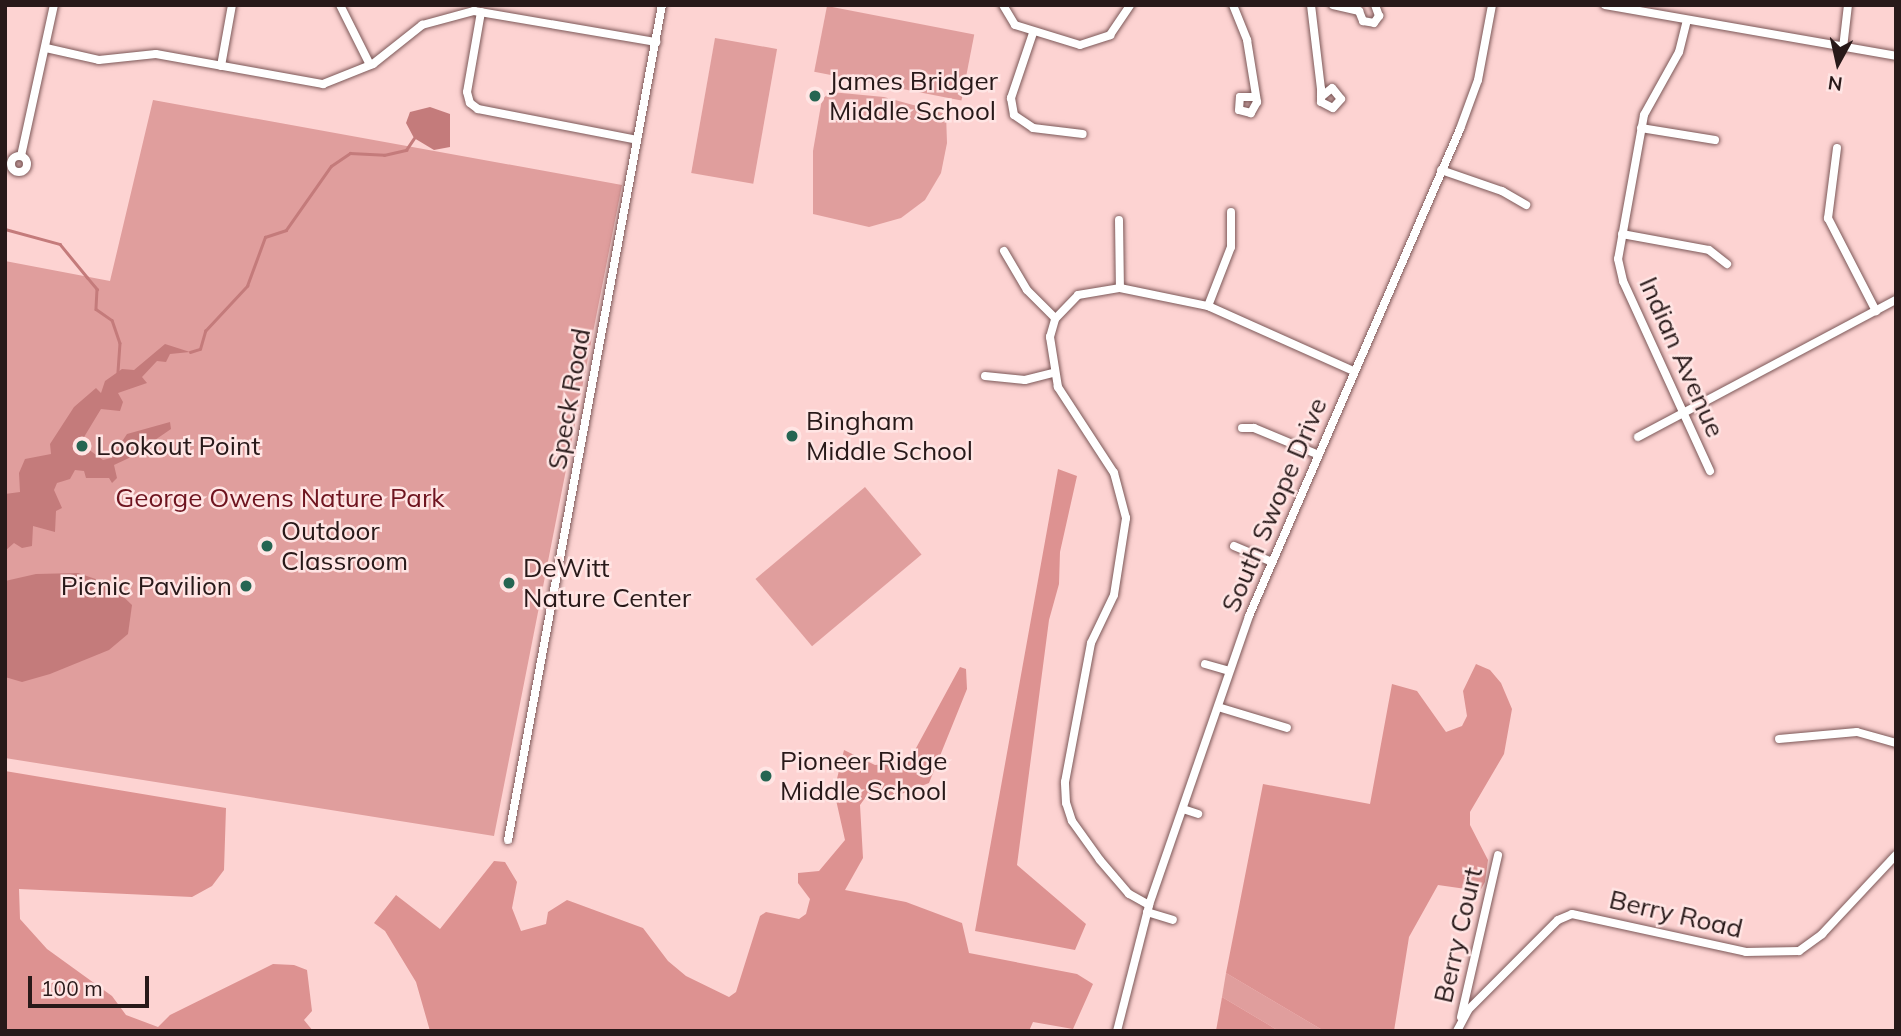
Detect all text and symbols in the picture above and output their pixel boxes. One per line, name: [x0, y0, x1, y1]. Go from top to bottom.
north arrow: [1803, 28, 1873, 98]
place label: James Bridger Middle School: [829, 65, 998, 126]
text: N: [1826, 71, 1844, 97]
marker: James Bridger Middle School: [807, 88, 823, 104]
street label: Indian Avenue: [1633, 272, 1731, 442]
street label: Speck Road: [541, 326, 597, 472]
street label: South Swope Drive: [1215, 393, 1333, 617]
place label: Bingham Middle School: [806, 405, 973, 466]
marker: Bingham Middle School: [784, 428, 800, 444]
place label: Lookout Point: [96, 430, 260, 462]
marker: Lookout Point: [74, 438, 90, 454]
park label: George Owens Nature Park: [115, 482, 445, 514]
place label: Outdoor Classroom: [281, 515, 408, 576]
marker: Outdoor Classroom: [259, 538, 275, 554]
place label: DeWitt Nature Center: [523, 552, 691, 614]
place label: Picnic Pavilion: [61, 570, 232, 602]
marker: DeWitt Nature Center: [501, 575, 517, 591]
marker: Picnic Pavilion: [238, 578, 254, 594]
place label: Pioneer Ridge Middle School: [780, 745, 947, 806]
marker: Pioneer Ridge Middle School: [758, 768, 774, 784]
street label: Berry Court: [1427, 864, 1489, 1006]
street label: Berry Road: [1606, 884, 1746, 944]
scale bar: [32, 962, 152, 1006]
text: 100 m: [41, 975, 103, 1001]

